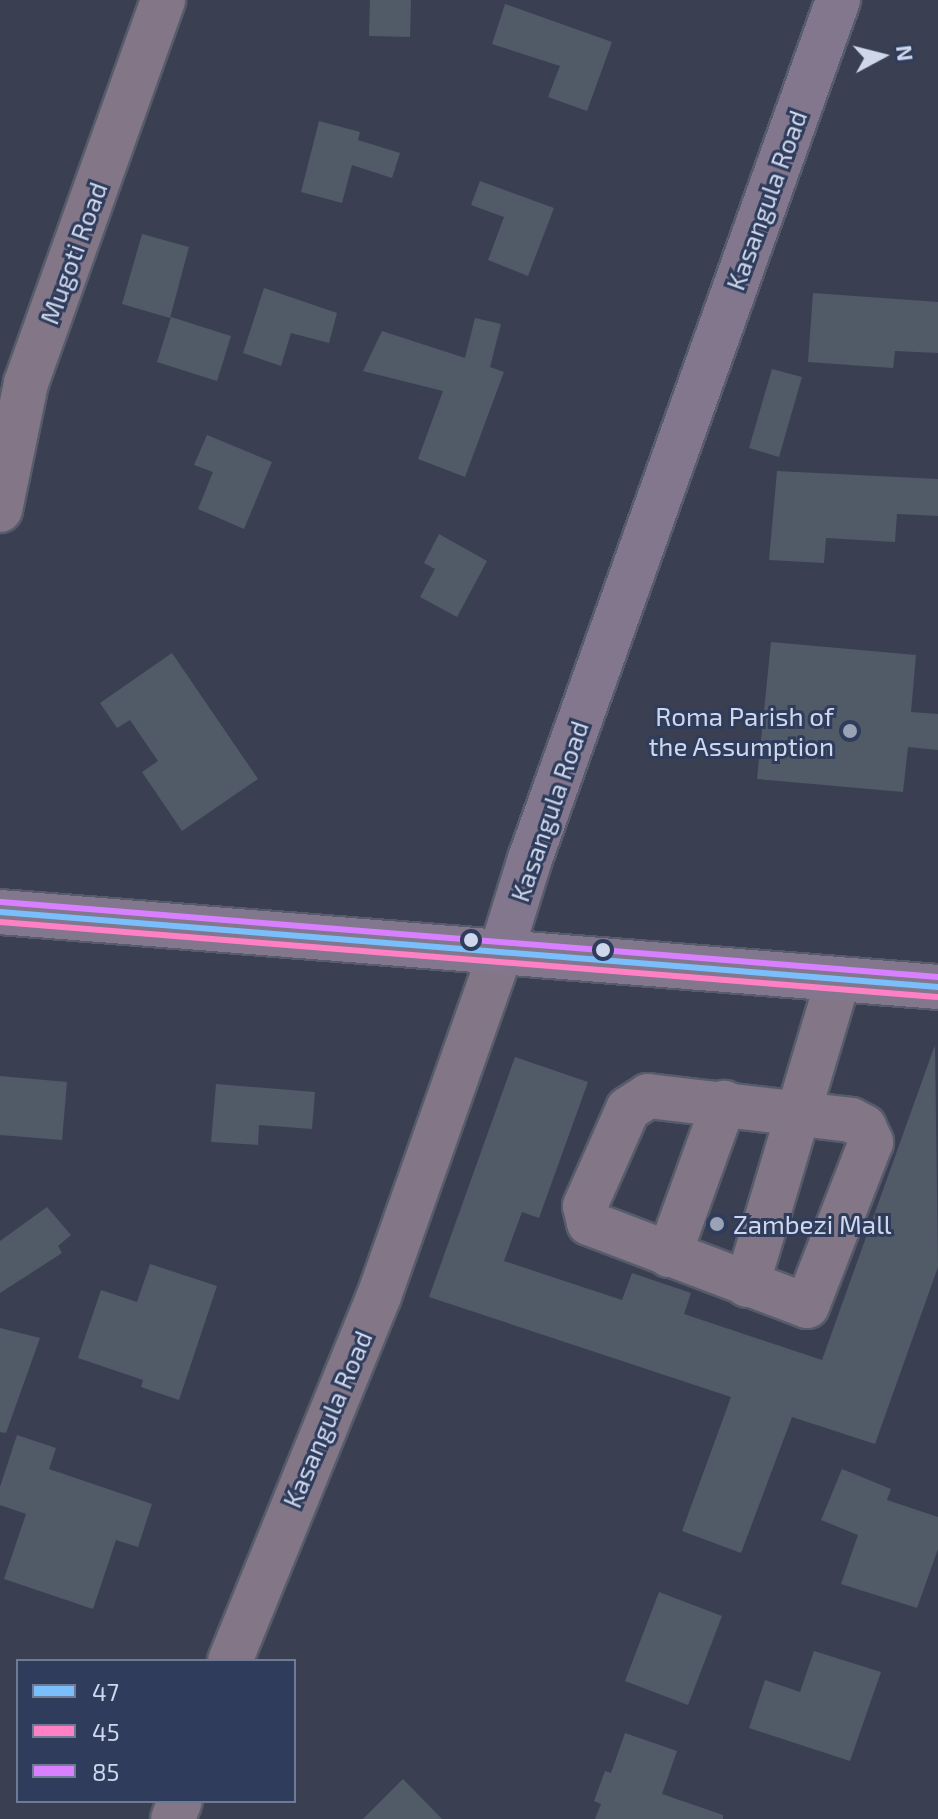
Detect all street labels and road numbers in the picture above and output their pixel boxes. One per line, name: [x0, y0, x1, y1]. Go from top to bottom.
street label: Kasangula Road: [719, 106, 813, 294]
street label: Mugoti Road: [33, 178, 113, 328]
street label: Kasangula Road: [503, 716, 595, 906]
street label: Kasangula Road: [276, 1326, 378, 1512]

